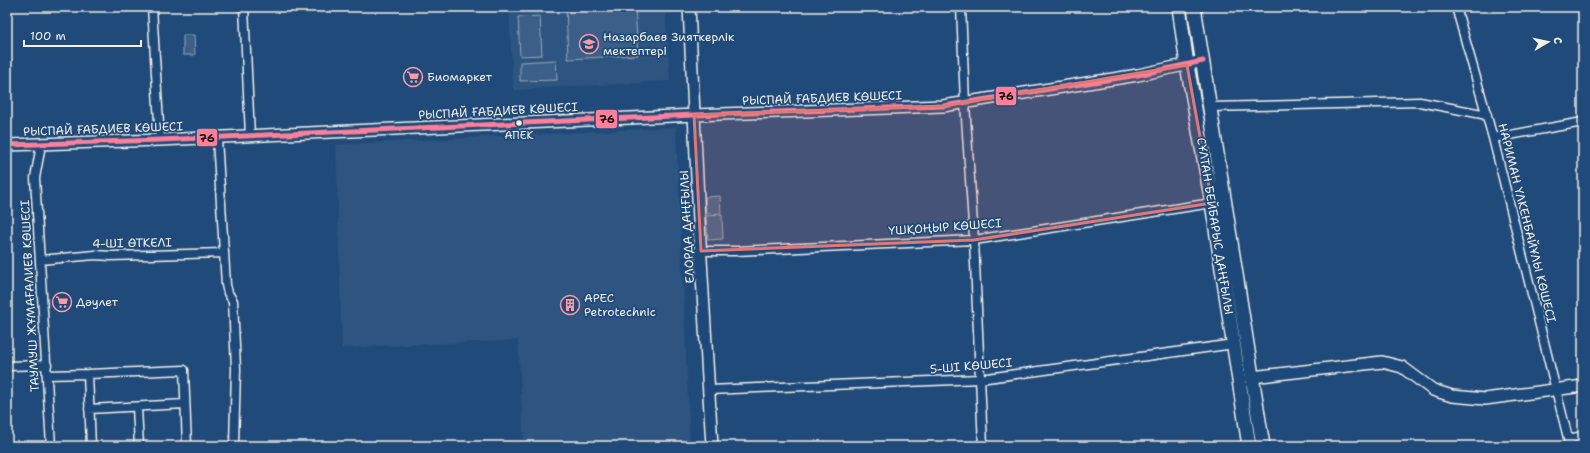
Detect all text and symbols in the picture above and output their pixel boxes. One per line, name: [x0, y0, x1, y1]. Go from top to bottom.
scale bar: [24, 22, 141, 48]
north arrow: [1528, 22, 1568, 62]
text: 100 m: [30, 28, 66, 44]
place label: Назарбаев Зияткерлік мектептері: [603, 29, 735, 59]
school or university icon: Назарбаев Зияткерлік мектептері: [578, 33, 600, 55]
text: С: [1549, 36, 1565, 45]
supermarket icon: Биомаркет: [402, 66, 424, 88]
place label: Биомаркет: [427, 69, 493, 85]
line badge: 76: [995, 86, 1017, 106]
street label: РЫСПАЙ ҒАБДИЕВ КӨШЕСІ: [742, 87, 903, 109]
text: 76: [998, 89, 1014, 104]
street label: РЫСПАЙ ҒАБДИЕВ КӨШЕСІ: [418, 99, 579, 123]
line badge: 76: [595, 109, 618, 129]
text: 76: [599, 112, 615, 127]
street label: РЫСПАЙ ҒАБДИЕВ КӨШЕСІ: [23, 118, 184, 140]
marker: АПЕК: [514, 118, 524, 128]
street label: НАРИМАН ҮЛКЕНБАЙҰЛЫ КӨШЕСІ: [1494, 122, 1560, 325]
line badge: 76: [196, 128, 218, 147]
place label: АПЕК: [504, 128, 534, 143]
text: 76: [199, 131, 215, 146]
street label: СҰЛТАН БЕЙБАРЫС ДАҢҒЫЛЫ: [1193, 136, 1237, 316]
street label: ЕЛОРДА ДАҢҒЫЛЫ: [676, 170, 698, 284]
street label: ТАУМУШ ЖҰМАҒАЛИЕВ КӨШЕСІ: [17, 199, 43, 392]
street label: ҮШҚОҢЫР КӨШЕСІ: [888, 215, 1002, 239]
street label: 4-ШІ ӨТКЕЛІ: [92, 234, 172, 252]
place label: APEC Petrotechnic: [584, 290, 656, 320]
supermarket icon: Дәулет: [51, 291, 73, 313]
place label: Дәулет: [76, 294, 119, 310]
building icon: APEC Petrotechnic: [559, 294, 581, 316]
street label: 5-ШІ КӨШЕСІ: [929, 354, 1013, 378]

